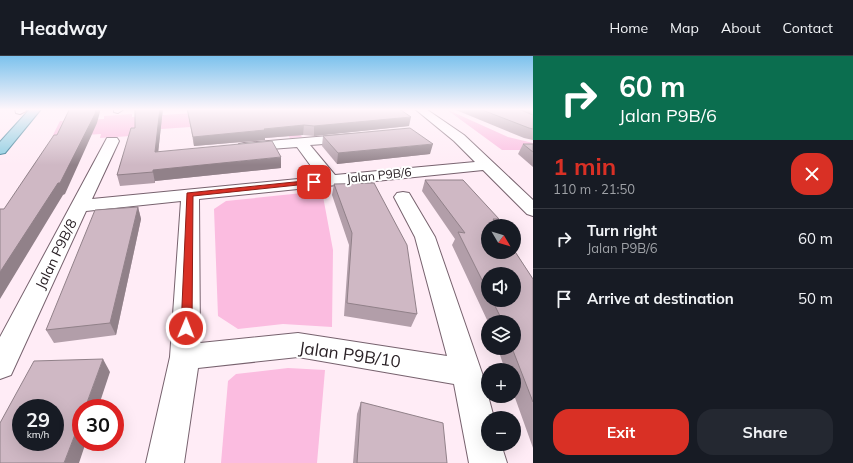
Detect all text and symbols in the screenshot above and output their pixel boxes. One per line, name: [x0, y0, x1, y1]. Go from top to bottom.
text: Headway: [20, 16, 107, 40]
text: Home: [609, 19, 648, 37]
text: Map: [670, 19, 699, 37]
text: About: [721, 19, 761, 37]
text: Contact: [783, 19, 833, 37]
text: 60 m: [619, 69, 685, 104]
icon: right: [553, 72, 605, 124]
text: Jalan P9B/6: [619, 104, 717, 127]
text: 1 min: [553, 151, 616, 181]
button: close: [791, 153, 833, 195]
street label: Jalan P9B/6: [346, 164, 412, 186]
pin: [297, 165, 331, 199]
icon: arrive: [303, 171, 325, 193]
text: 110 m · 21:50: [553, 181, 635, 197]
street label: Jalan P9B/8: [31, 216, 81, 292]
north arrow: [481, 219, 521, 259]
map controls: [481, 219, 521, 451]
text: Turn right: [587, 221, 657, 240]
icon: right: [553, 228, 575, 250]
text: 60 m: [798, 229, 833, 248]
text: Jalan P9B/6: [587, 240, 658, 256]
button: sound: [481, 267, 521, 307]
icon: arrive: [553, 288, 575, 310]
text: Arrive at destination: [587, 289, 734, 308]
text: 50 m: [798, 289, 833, 308]
position arrow: [165, 307, 207, 349]
button: layers: [481, 315, 521, 355]
street label: Jalan P9B/10: [298, 336, 402, 373]
button: +: [481, 363, 521, 403]
speed limit sign: 30: [72, 399, 124, 451]
text: 29: [26, 407, 50, 432]
button: Exit: [553, 409, 689, 455]
button: Share: [697, 409, 833, 455]
button: −: [481, 411, 521, 451]
text: km/h: [27, 428, 49, 441]

